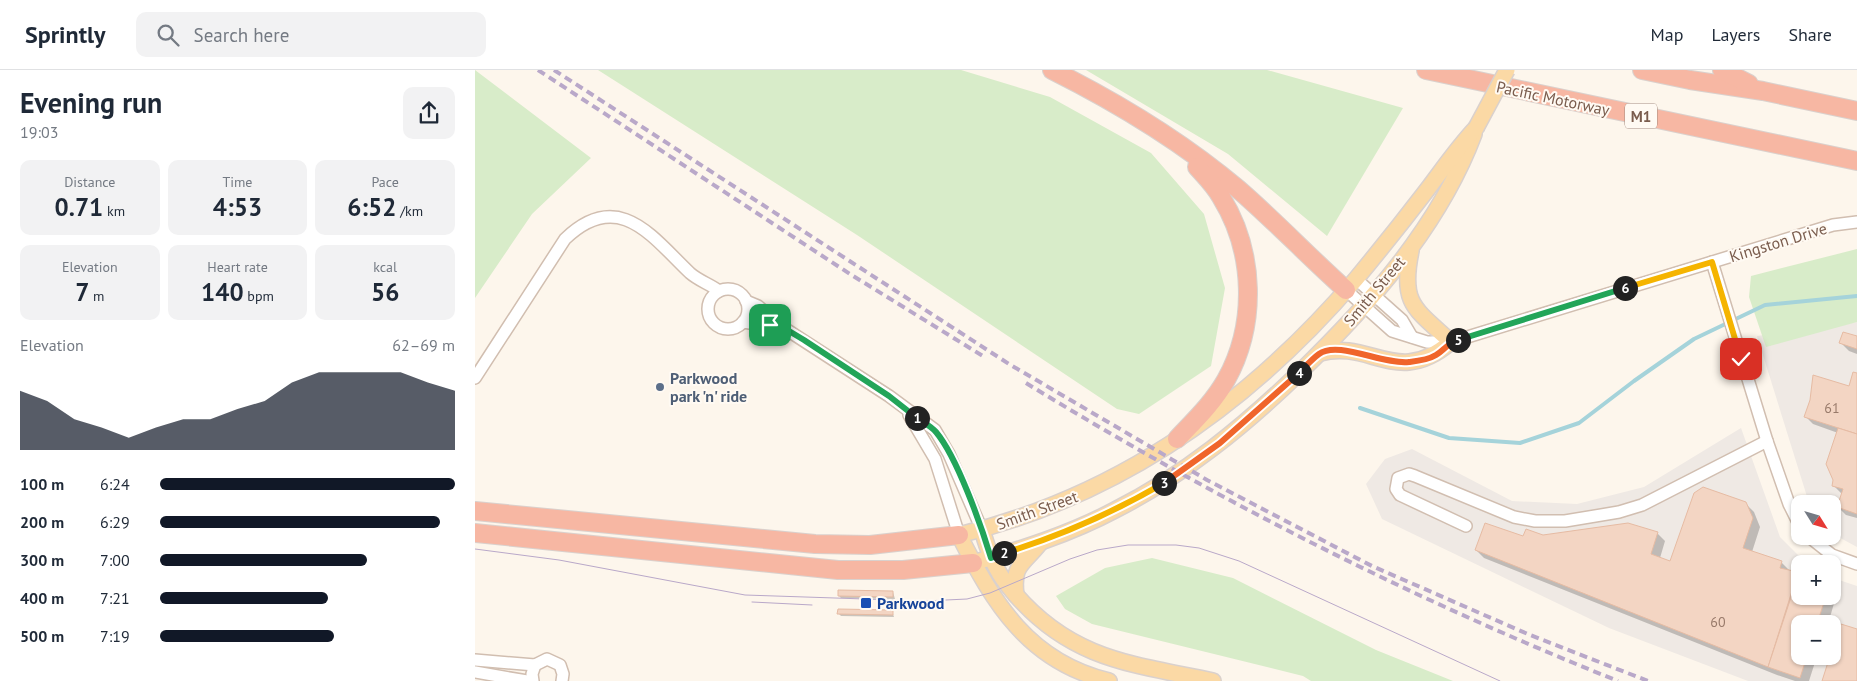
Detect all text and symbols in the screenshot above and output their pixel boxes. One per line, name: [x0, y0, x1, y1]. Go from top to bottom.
search box: [136, 12, 486, 57]
text: Sprintly: [25, 19, 106, 50]
icon: search: [154, 21, 182, 49]
text: Search here: [194, 23, 289, 47]
text: Map: [1651, 23, 1683, 46]
text: Layers: [1711, 23, 1760, 46]
text: Share: [1788, 23, 1832, 46]
street label: Pacific Motorway: [1495, 76, 1612, 120]
text: Evening run: [20, 84, 162, 121]
button: share: [403, 87, 455, 139]
road number: M1: [1625, 104, 1657, 128]
text: 19:03: [20, 122, 58, 142]
text: Distance: [64, 173, 115, 191]
text: Time: [222, 173, 253, 191]
text: Pace: [371, 173, 399, 191]
text: 0.71: [55, 191, 103, 223]
text: 4:53: [213, 191, 262, 223]
text: 6:52: [347, 191, 396, 223]
text: km: [103, 202, 125, 220]
text: /km: [396, 202, 423, 220]
street label: Kingston Drive: [1727, 218, 1829, 266]
street label: Smith Street: [1339, 252, 1409, 330]
text: Elevation: [62, 258, 118, 276]
text: Heart rate: [207, 258, 268, 276]
text: kcal: [373, 258, 397, 276]
text: 7: [75, 276, 89, 308]
text: 140: [201, 276, 244, 308]
text: 56: [371, 276, 399, 308]
pin: 6: [1613, 276, 1637, 300]
text: 6: [1622, 279, 1629, 297]
text: m: [89, 287, 104, 305]
text: bpm: [244, 287, 274, 305]
pin: [749, 304, 791, 346]
icon: arrive: [756, 311, 784, 339]
pin: 5: [1445, 328, 1471, 352]
text: 5: [1455, 331, 1462, 349]
text: Elevation: [20, 335, 84, 355]
text: 62–69 m: [392, 335, 455, 355]
pin: [1720, 338, 1762, 380]
icon: check: [1727, 345, 1755, 373]
pin: 4: [1287, 360, 1311, 386]
text: 4: [1296, 364, 1303, 382]
place label: Parkwood park 'n' ride: [670, 368, 747, 406]
marker: Parkwood park 'n' ride: [654, 381, 666, 393]
house number: 61: [1824, 399, 1840, 417]
pin: 1: [905, 406, 929, 430]
text: 1: [914, 409, 921, 427]
pin: 3: [1151, 470, 1177, 496]
text: 100 m: [20, 474, 64, 494]
text: 6:24: [100, 474, 130, 494]
text: 3: [1161, 474, 1168, 492]
street label: Smith Street: [994, 486, 1081, 534]
north arrow: [1791, 495, 1841, 545]
map controls: [1791, 495, 1841, 665]
text: 200 m: [20, 512, 64, 532]
text: 6:29: [100, 512, 130, 532]
pin: 2: [991, 540, 1017, 566]
text: 2: [1001, 544, 1008, 562]
text: 300 m: [20, 550, 64, 570]
text: 7:00: [100, 550, 130, 570]
button: +: [1791, 555, 1841, 605]
text: 400 m: [20, 588, 64, 608]
text: 7:21: [100, 588, 130, 608]
place label: Parkwood: [877, 593, 944, 613]
marker: Parkwood: [859, 596, 873, 610]
house number: 60: [1710, 613, 1726, 631]
button: −: [1791, 615, 1841, 665]
text: 500 m: [20, 626, 64, 646]
text: 7:19: [100, 626, 130, 646]

